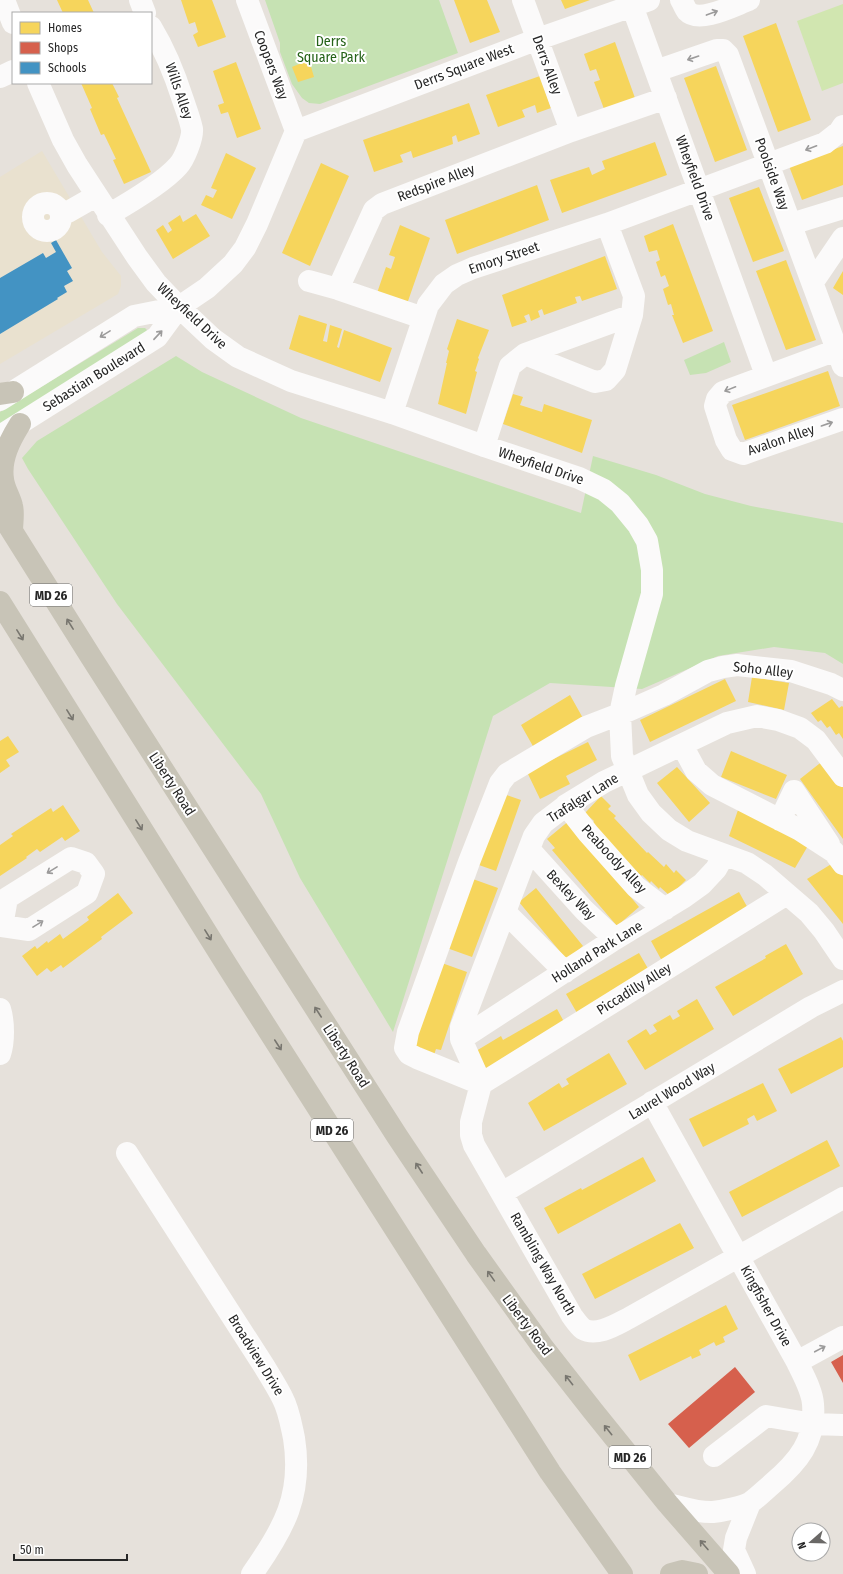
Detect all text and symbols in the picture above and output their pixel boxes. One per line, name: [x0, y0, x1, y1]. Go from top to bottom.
one-way arrow: [705, 9, 717, 17]
legend: [12, 12, 152, 84]
text: Homes: [48, 21, 82, 35]
street label: Coopers Way: [250, 28, 292, 103]
park label: Derrs Square Park: [297, 33, 366, 66]
street label: Derrs Alley: [528, 33, 566, 98]
street label: Derrs Square West: [412, 40, 516, 94]
text: Shops: [48, 41, 78, 55]
one-way arrow: [686, 55, 699, 62]
text: Schools: [48, 61, 86, 75]
street label: Wills Alley: [161, 61, 197, 122]
street label: Wheyfield Drive: [672, 133, 718, 223]
street label: Poolside Way: [751, 136, 793, 213]
one-way arrow: [806, 144, 818, 152]
street label: Redspire Alley: [395, 160, 478, 206]
street label: Emory Street: [467, 238, 542, 278]
street label: Wheyfield Drive: [154, 279, 230, 353]
one-way arrow: [99, 330, 110, 339]
one-way arrow: [153, 330, 163, 340]
street label: Sebastian Boulevard: [40, 339, 148, 415]
one-way arrow: [724, 386, 736, 394]
street label: Avalon Alley: [745, 420, 817, 459]
one-way arrow: [821, 420, 833, 428]
street label: Wheyfield Drive: [496, 443, 586, 489]
road number: MD 26: [30, 584, 72, 606]
one-way arrow: [66, 619, 74, 630]
one-way arrow: [17, 629, 25, 641]
street label: Soho Alley: [732, 658, 795, 682]
one-way arrow: [66, 709, 74, 720]
street label: Liberty Road: [145, 749, 199, 819]
street label: Trafalgar Lane: [544, 769, 622, 827]
one-way arrow: [135, 819, 143, 830]
street label: Peaboody Alley: [578, 821, 651, 897]
one-way arrow: [47, 866, 58, 874]
street label: Bexley Way: [543, 866, 600, 924]
street label: Holland Park Lane: [549, 917, 646, 987]
one-way arrow: [33, 919, 44, 928]
one-way arrow: [204, 929, 212, 940]
street label: Piccadilly Alley: [593, 959, 675, 1019]
one-way arrow: [314, 1007, 322, 1018]
street label: Liberty Road: [319, 1021, 373, 1091]
one-way arrow: [274, 1039, 282, 1050]
street label: Laurel Wood Way: [626, 1058, 719, 1123]
road number: MD 26: [311, 1119, 353, 1141]
one-way arrow: [414, 1162, 422, 1174]
street label: Rambling Way North: [507, 1210, 579, 1318]
street label: Kingfisher Drive: [737, 1262, 795, 1350]
one-way arrow: [487, 1270, 495, 1281]
street label: Liberty Road: [499, 1291, 555, 1359]
street label: Broadview Drive: [224, 1311, 288, 1399]
one-way arrow: [814, 1345, 826, 1353]
one-way arrow: [565, 1374, 573, 1385]
one-way arrow: [604, 1424, 613, 1435]
road number: MD 26: [609, 1446, 651, 1468]
north arrow: [791, 1522, 831, 1562]
scale bar: [14, 1536, 127, 1562]
one-way arrow: [699, 1540, 708, 1550]
text: N: [795, 1540, 809, 1551]
text: 50 m: [20, 1543, 44, 1557]

